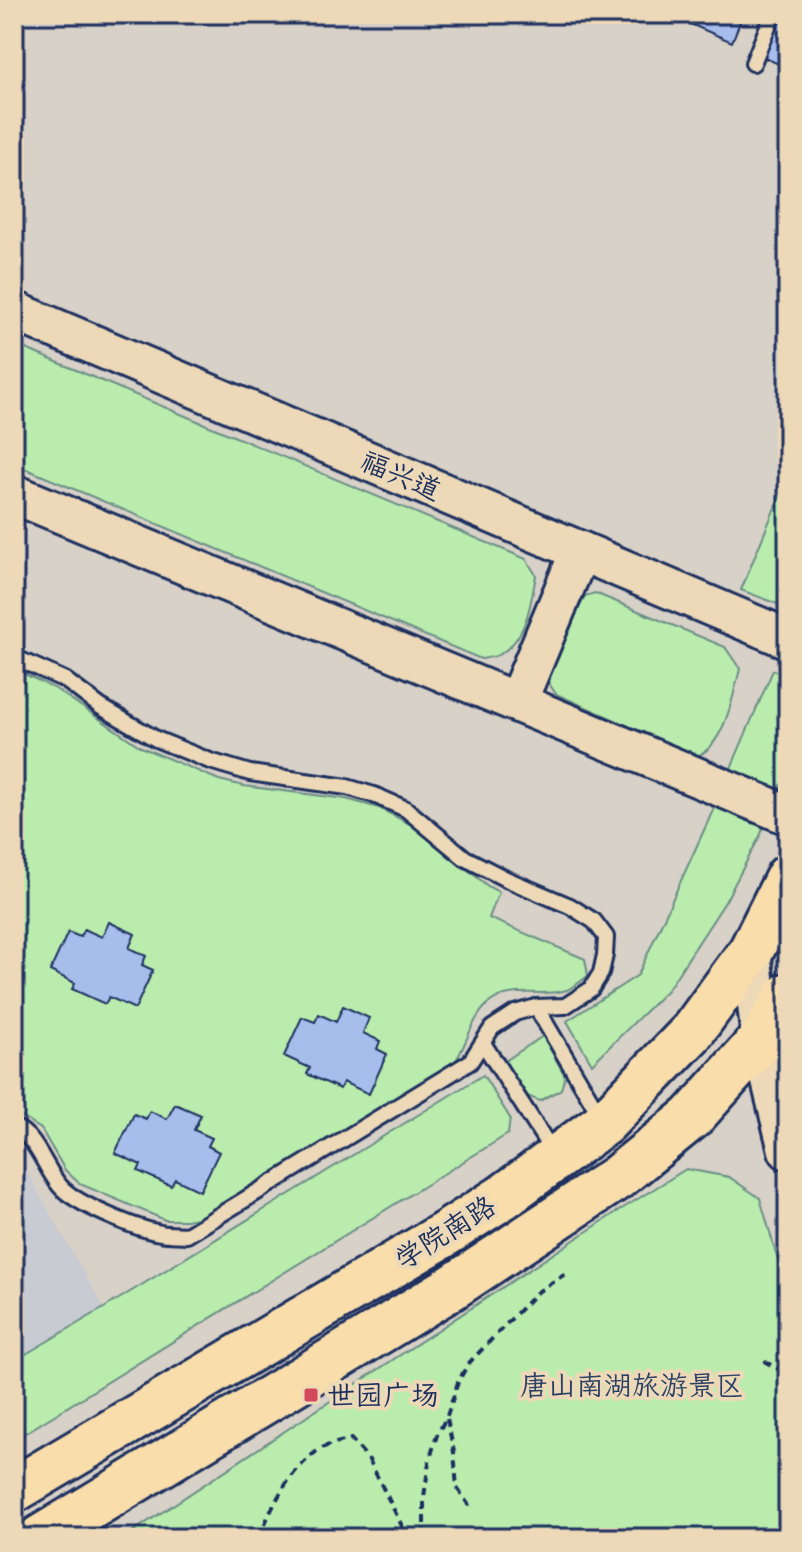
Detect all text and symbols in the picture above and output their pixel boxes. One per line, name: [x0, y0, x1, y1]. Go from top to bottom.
street label: 福兴道: [355, 441, 447, 509]
street label: 学院南路: [387, 1186, 503, 1278]
park label: 唐山南湖旅游景区: [520, 1366, 744, 1404]
place label: 世园广场: [327, 1376, 439, 1414]
marker: 世园广场: [302, 1386, 320, 1404]

